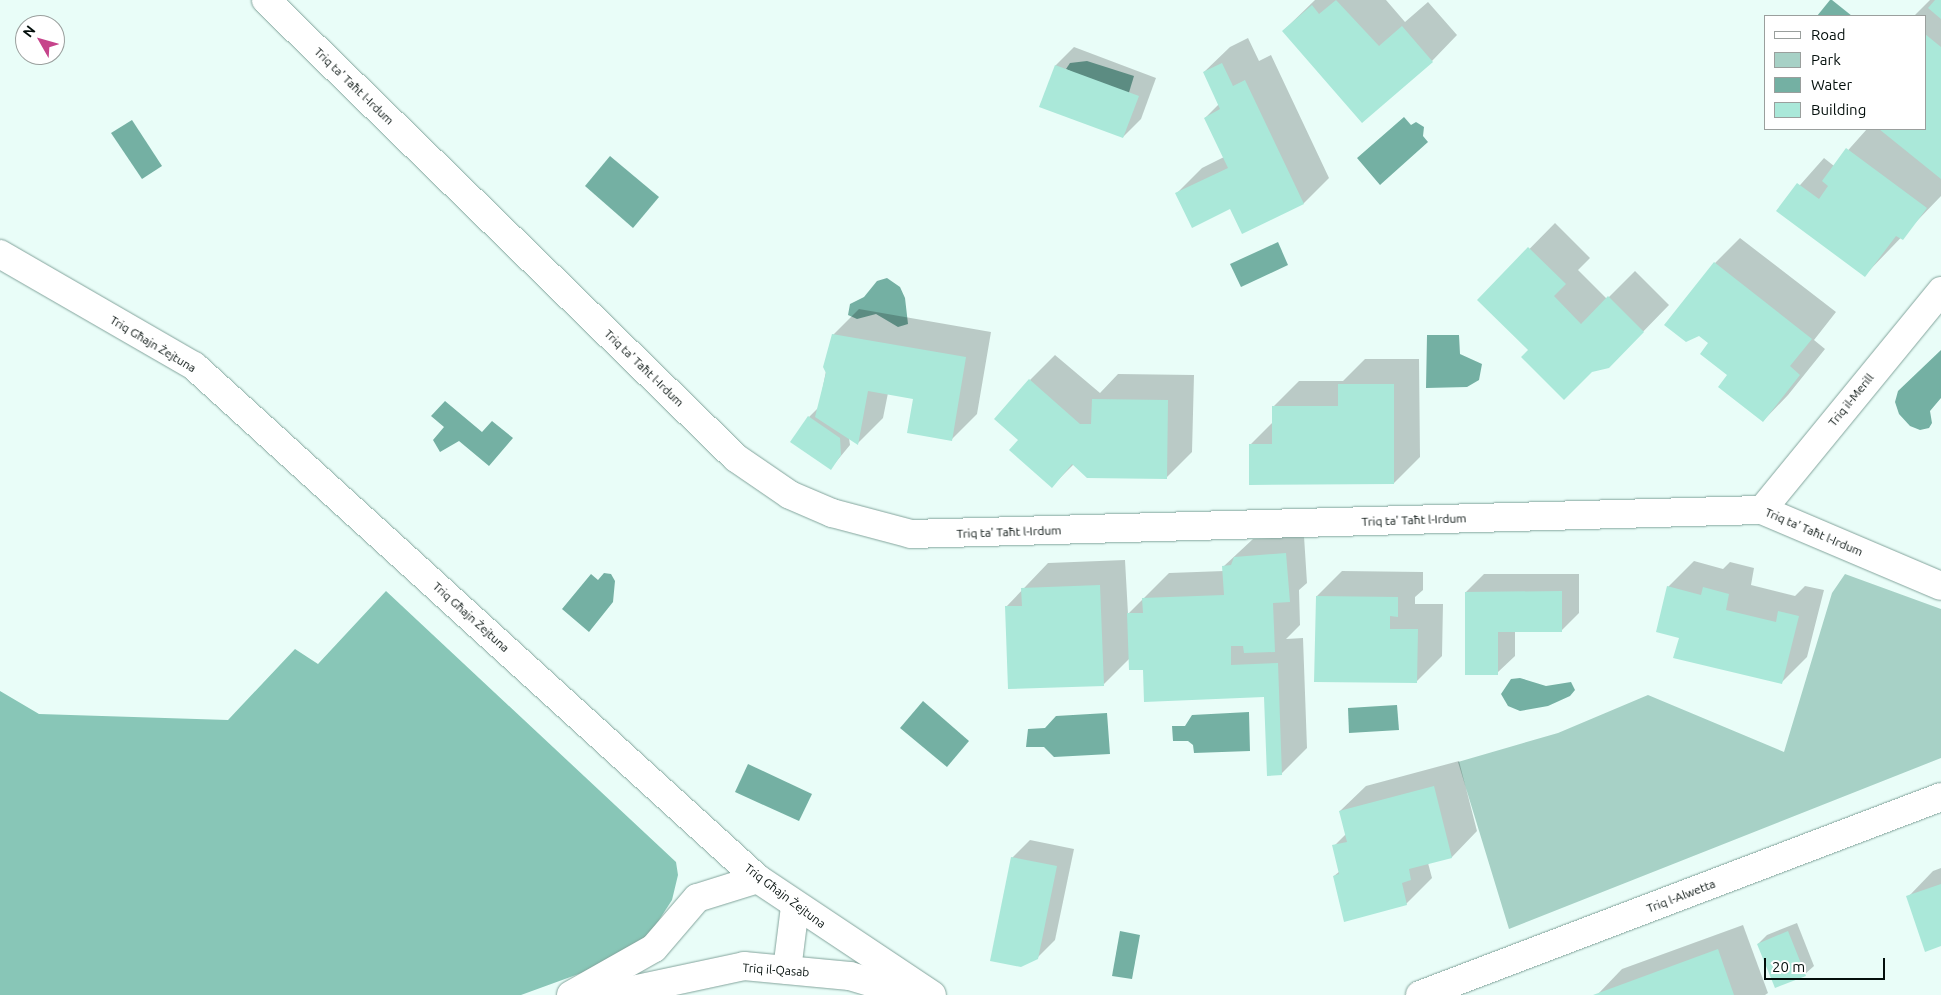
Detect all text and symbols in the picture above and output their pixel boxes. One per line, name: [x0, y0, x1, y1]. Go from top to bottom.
north arrow: [15, 15, 65, 65]
legend: [1764, 15, 1926, 130]
text: N: [19, 22, 38, 40]
text: Road: [1811, 26, 1846, 43]
street label: Triq ta' Taħt l-Irdum: [311, 44, 397, 128]
text: Park: [1811, 51, 1841, 68]
text: Water: [1811, 76, 1852, 93]
text: Building: [1811, 101, 1866, 118]
street label: Triq Għajn Żejtuna: [107, 313, 199, 375]
street label: Triq ta' Taħt l-Irdum: [601, 326, 687, 410]
street label: Triq il-Merill: [1825, 371, 1877, 429]
street label: Triq ta' Taħt l-Irdum: [1763, 505, 1865, 559]
street label: Triq ta' Taħt l-Irdum: [1361, 511, 1467, 529]
street label: Triq ta' Taħt l-Irdum: [956, 523, 1062, 541]
street label: Triq Għajn Żejtuna: [430, 579, 512, 655]
street label: Triq Għajn Żejtuna: [742, 861, 828, 931]
street label: Triq l-Alwetta: [1645, 876, 1717, 916]
scale bar: [1766, 948, 1887, 980]
text: 20 m: [1772, 958, 1805, 975]
street label: Triq il-Qasab: [742, 960, 810, 980]

